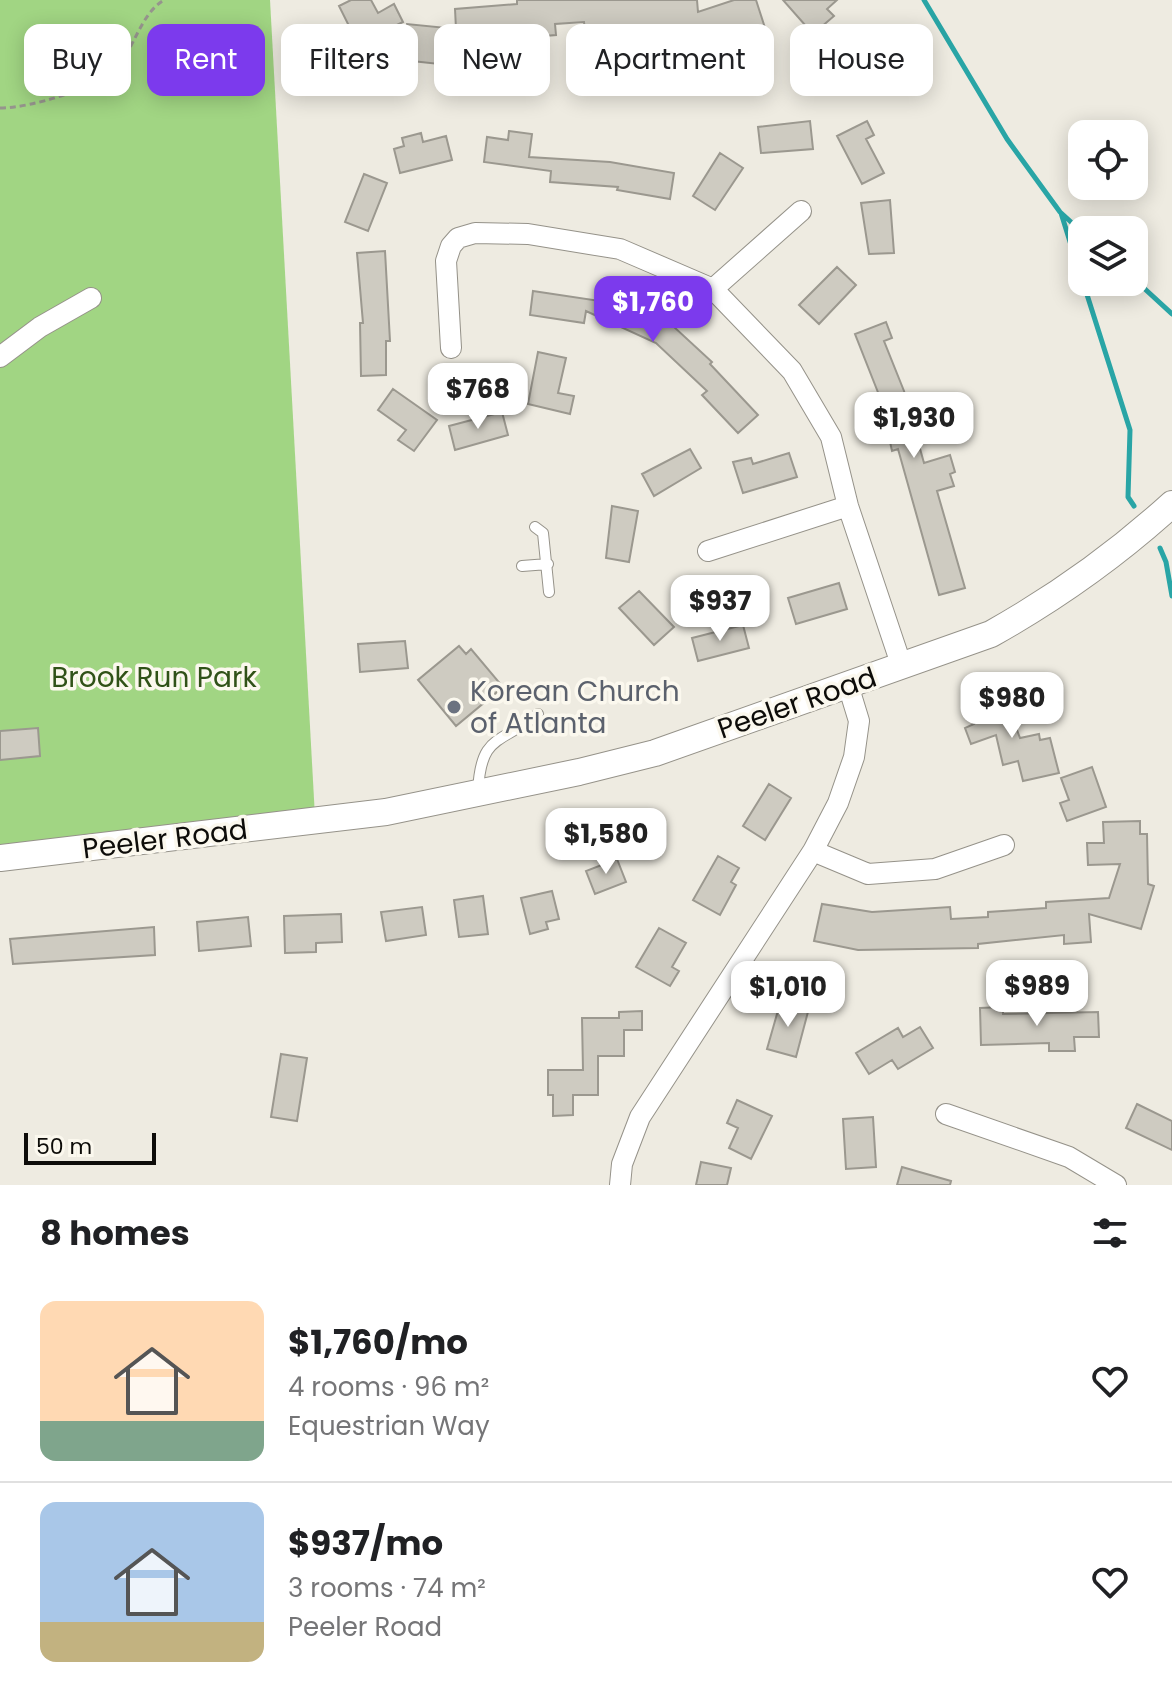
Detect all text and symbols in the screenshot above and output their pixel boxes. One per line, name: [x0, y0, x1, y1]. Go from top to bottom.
chip: Buy: [24, 24, 131, 96]
chip: Rent: [147, 24, 265, 96]
chip: Filters: [281, 24, 418, 96]
chip: New: [434, 24, 550, 96]
chip: Apartment: [566, 24, 774, 96]
chip: House: [790, 24, 933, 96]
map controls: [1068, 120, 1148, 296]
button: locate: [1068, 120, 1148, 200]
button: layers: [1068, 216, 1148, 296]
pin: $1,760: [588, 276, 718, 344]
text: $1,760: [612, 284, 694, 320]
pin: $768: [431, 363, 525, 431]
text: $768: [446, 371, 510, 407]
pin: $1,930: [849, 392, 979, 460]
text: $1,930: [872, 400, 956, 436]
pin: $937: [673, 575, 767, 643]
text: $937: [689, 583, 751, 619]
park label: Brook Run Park: [51, 658, 257, 697]
street label: Peeler Road: [712, 658, 882, 748]
place label: Korean Church of Atlanta: [470, 672, 680, 743]
pin: $980: [965, 672, 1059, 740]
text: $980: [979, 680, 1045, 716]
marker: Korean Church of Atlanta: [445, 698, 463, 716]
pin: $1,580: [541, 808, 671, 876]
street label: Peeler Road: [80, 810, 250, 868]
text: $1,580: [563, 816, 649, 852]
pin: $989: [990, 960, 1084, 1028]
pin: $1,010: [723, 961, 853, 1029]
text: $989: [1004, 968, 1070, 1004]
text: $1,010: [749, 969, 827, 1005]
scale bar: [24, 1129, 156, 1165]
text: 50 m: [36, 1131, 92, 1162]
text: 8 homes: [40, 1209, 190, 1257]
icon: filters: [1088, 1211, 1132, 1255]
text: $1,760/mo: [288, 1318, 468, 1366]
icon: home: [104, 1333, 200, 1429]
icon: heart: [1088, 1359, 1132, 1403]
text: 4 rooms · 96 m²: [288, 1369, 489, 1405]
text: Equestrian Way: [288, 1408, 490, 1444]
text: $937/mo: [288, 1519, 443, 1567]
icon: home: [104, 1534, 200, 1630]
icon: heart: [1088, 1560, 1132, 1604]
text: 3 rooms · 74 m²: [288, 1570, 486, 1606]
text: Peeler Road: [288, 1609, 442, 1645]

